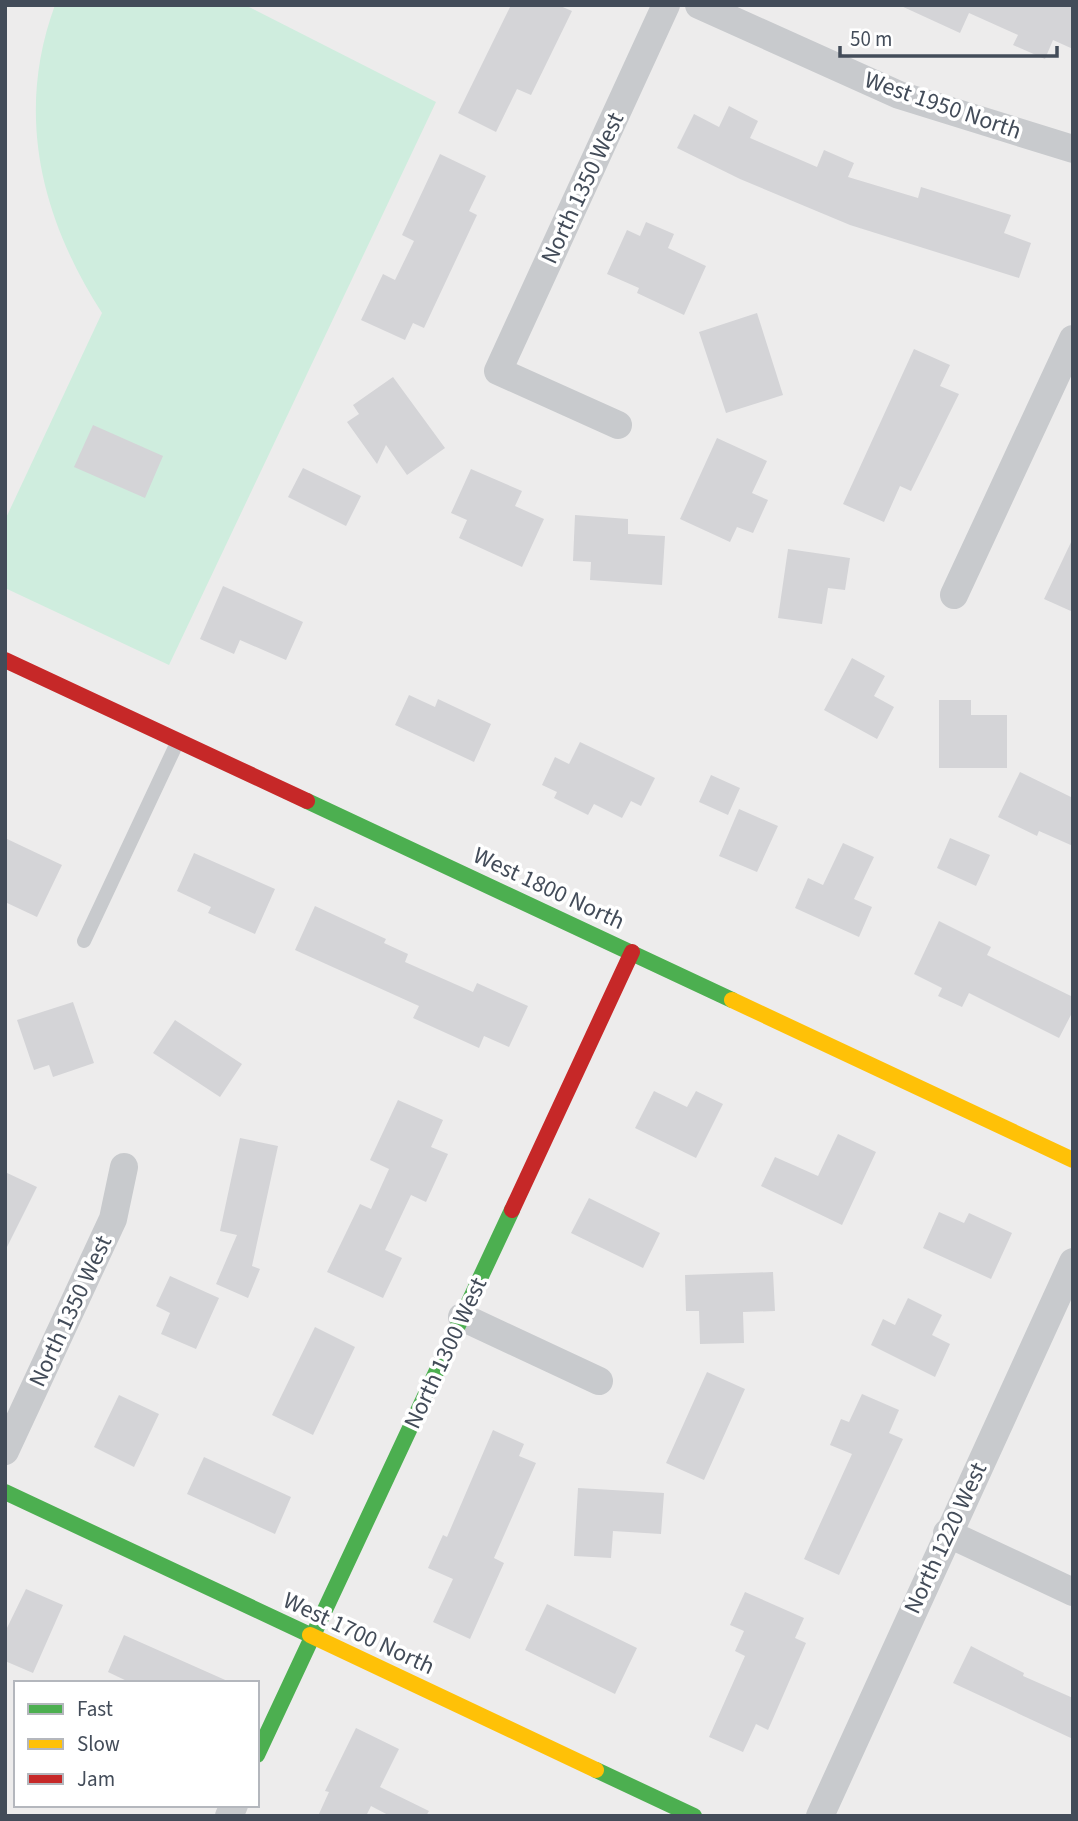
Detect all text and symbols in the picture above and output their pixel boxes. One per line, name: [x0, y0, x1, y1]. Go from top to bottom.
scale bar: [840, 14, 1057, 58]
text: 50 m: [850, 24, 892, 54]
street label: West 1950 North: [860, 62, 1026, 149]
street label: North 1350 West: [532, 107, 633, 270]
street label: West 1800 North: [467, 838, 630, 939]
street label: North 1350 West: [20, 1230, 121, 1393]
street label: North 1300 West: [395, 1272, 496, 1435]
street label: North 1220 West: [895, 1457, 996, 1620]
street label: West 1700 North: [277, 1583, 440, 1684]
legend: [14, 1681, 259, 1807]
text: Fast: [77, 1694, 113, 1724]
text: Slow: [77, 1729, 120, 1759]
text: Jam: [77, 1764, 115, 1794]

